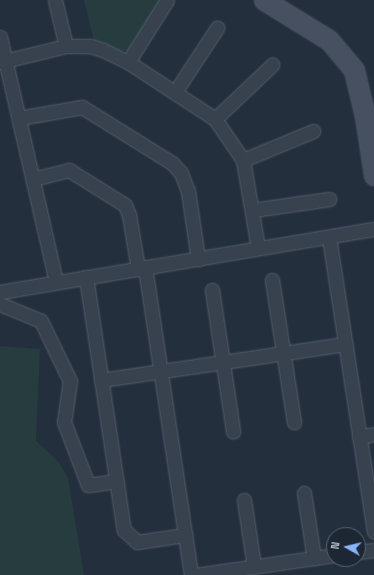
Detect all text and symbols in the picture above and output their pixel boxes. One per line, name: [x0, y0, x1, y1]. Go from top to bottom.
north arrow: [326, 527, 366, 567]
text: N: [328, 541, 343, 550]

